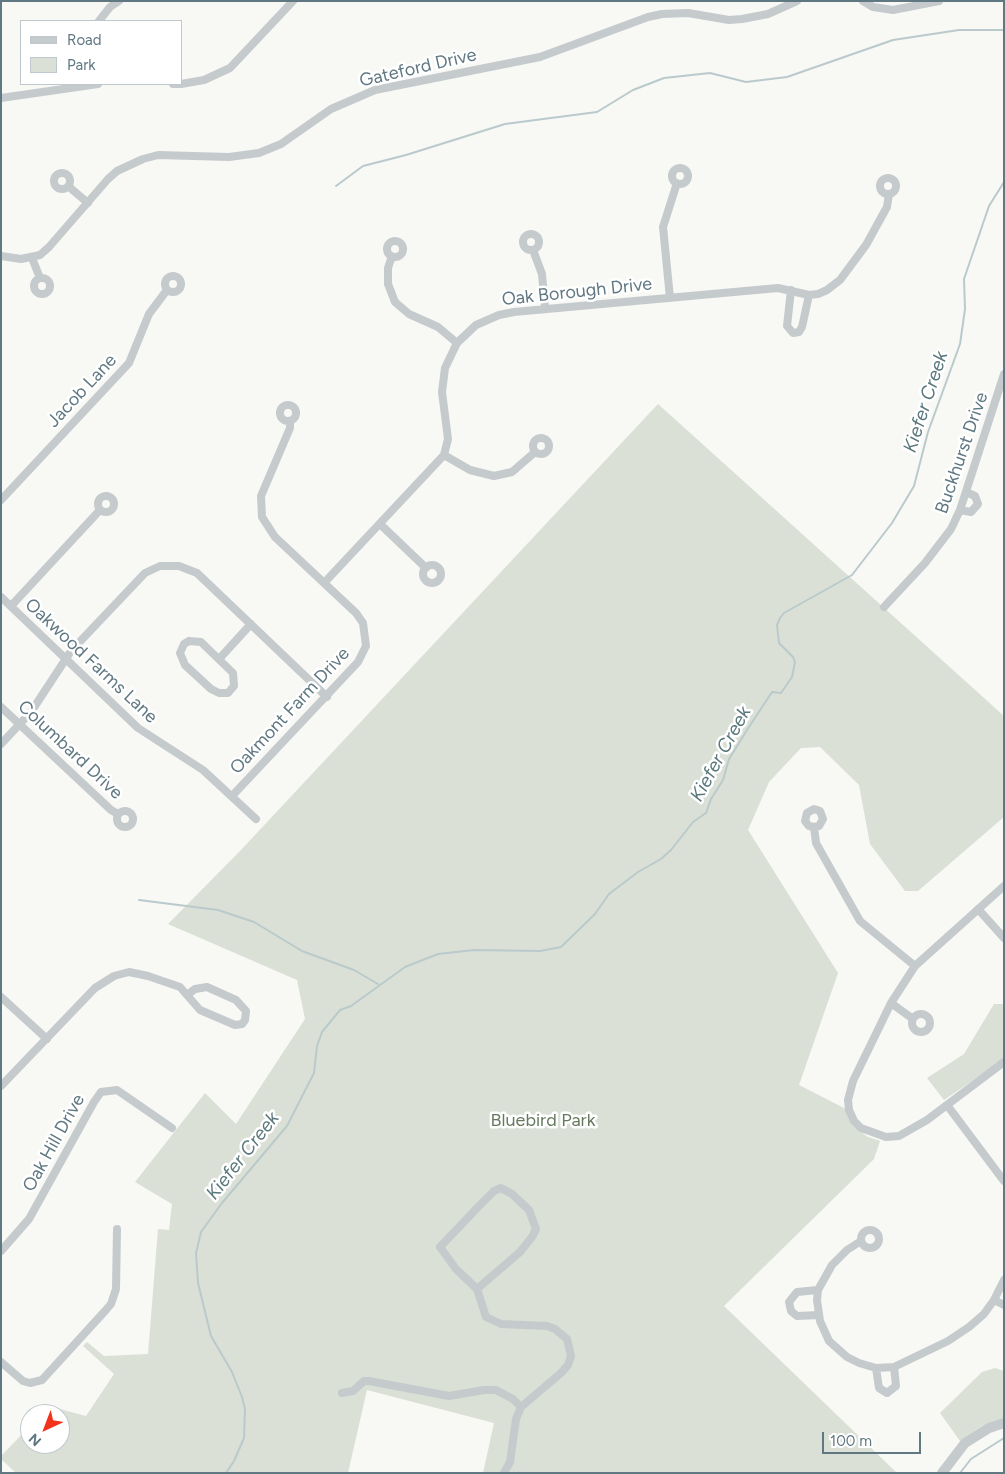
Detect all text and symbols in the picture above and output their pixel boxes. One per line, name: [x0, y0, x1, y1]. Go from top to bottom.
legend: [20, 20, 182, 85]
text: Road: [67, 31, 102, 49]
street label: Gateford Drive: [358, 44, 478, 92]
text: Park: [67, 56, 96, 74]
street label: Oak Borough Drive: [501, 273, 653, 311]
water label: Kiefer Creek: [899, 349, 953, 455]
street label: Jacob Lane: [43, 350, 121, 432]
street label: Buckhurst Drive: [931, 389, 993, 517]
street label: Oakwood Farms Lane: [20, 594, 162, 728]
street label: Oakmont Farm Drive: [226, 643, 354, 779]
street label: Columbard Drive: [13, 696, 127, 804]
water label: Kiefer Creek: [686, 703, 756, 805]
street label: Oak Hill Drive: [18, 1091, 90, 1195]
water label: Kiefer Creek: [202, 1108, 284, 1204]
park label: Bluebird Park: [491, 1110, 595, 1132]
north arrow: [20, 1404, 70, 1454]
scale bar: [825, 1422, 924, 1454]
text: N: [25, 1430, 45, 1450]
text: 100 m: [830, 1432, 872, 1450]

